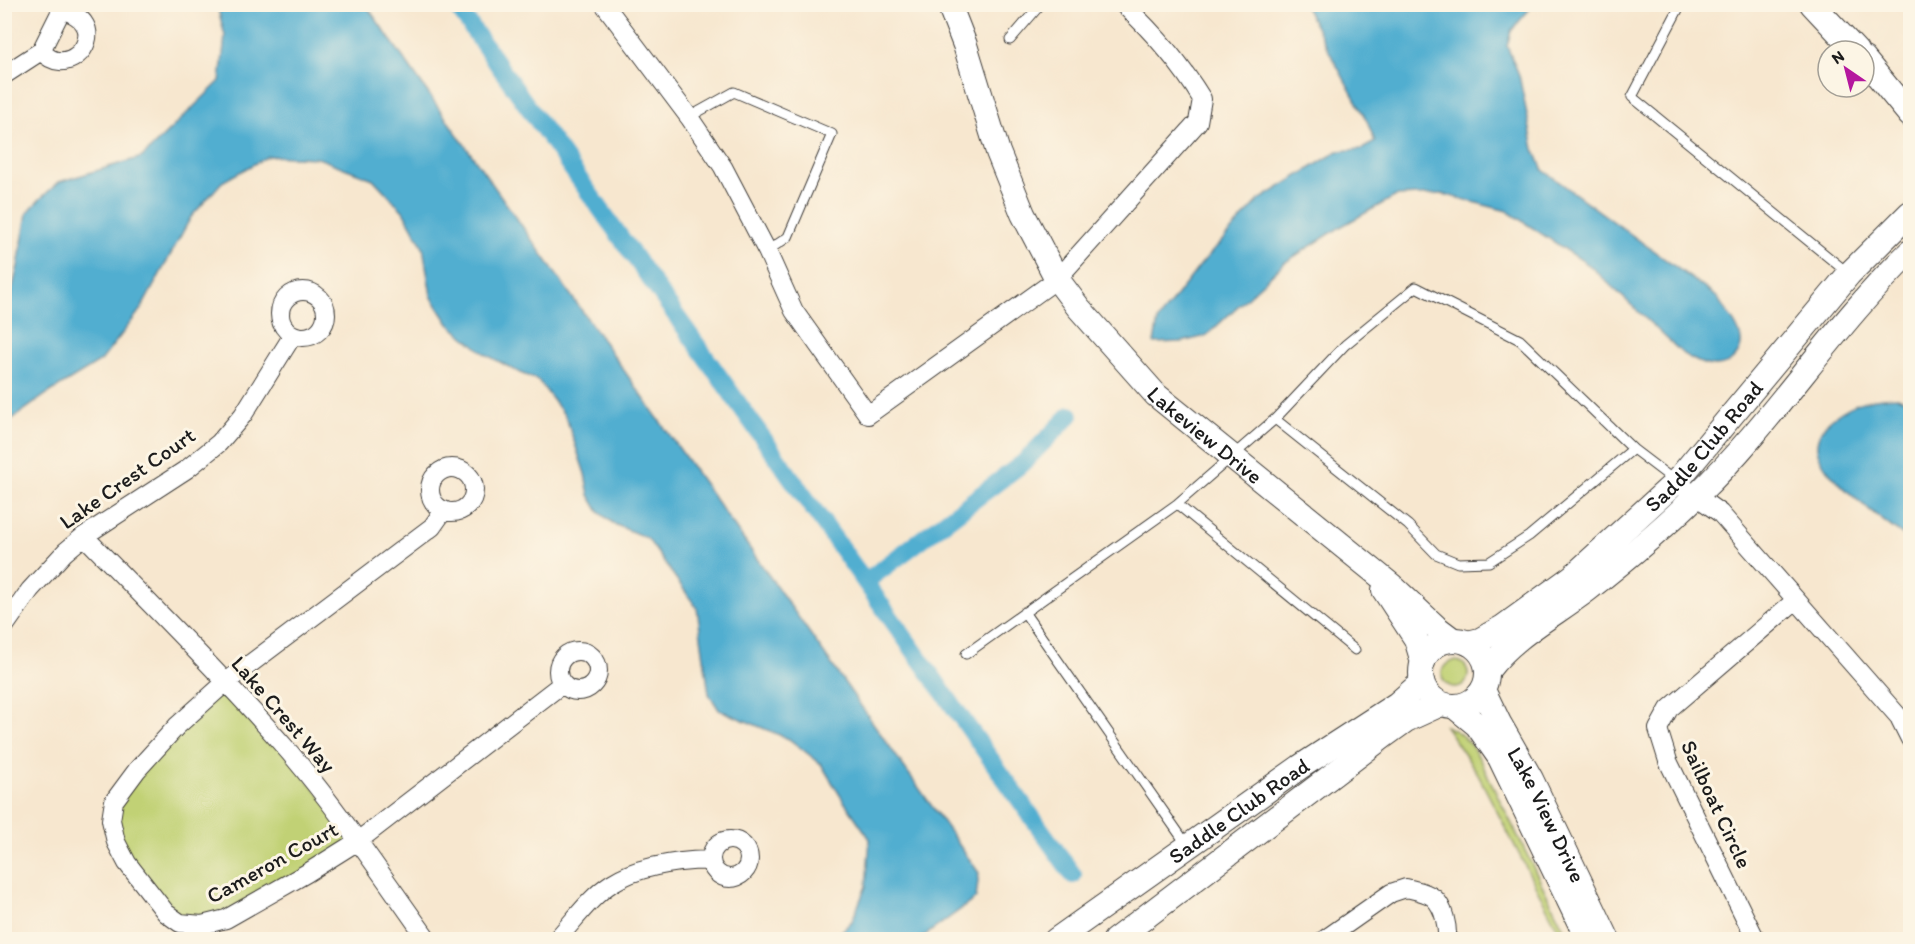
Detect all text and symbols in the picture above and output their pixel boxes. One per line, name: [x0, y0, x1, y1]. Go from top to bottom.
north arrow: [1816, 39, 1876, 99]
text: N: [1828, 46, 1848, 68]
street label: Saddle Club Road: [1639, 375, 1769, 518]
street label: Lakeview Drive: [1141, 381, 1268, 490]
street label: Lake Crest Court: [54, 422, 200, 535]
street label: Lake Crest Way: [226, 650, 342, 779]
street label: Sailboat Circle: [1675, 736, 1758, 873]
street label: Lake View Drive: [1501, 742, 1591, 887]
street label: Saddle Club Road: [1163, 752, 1314, 870]
street label: Cameron Court: [202, 815, 343, 910]

